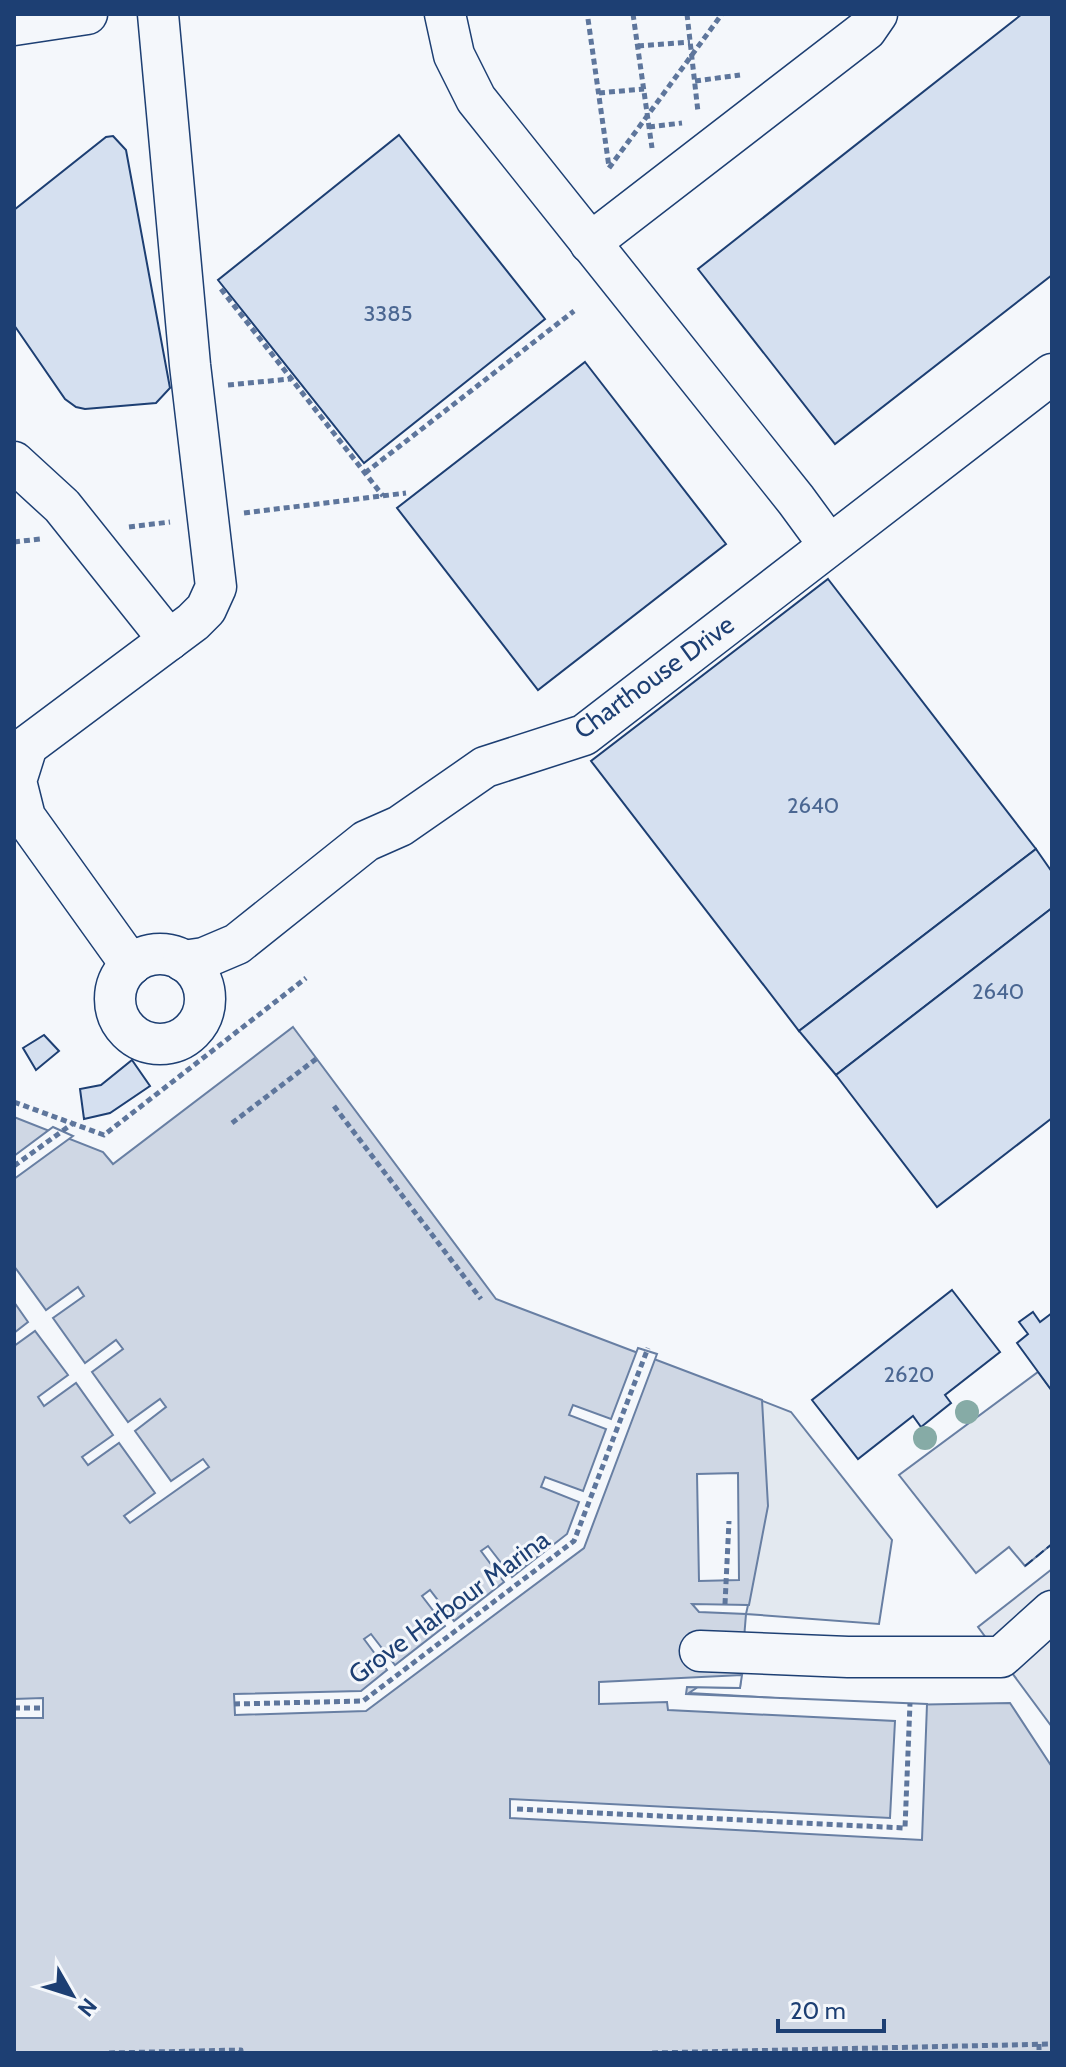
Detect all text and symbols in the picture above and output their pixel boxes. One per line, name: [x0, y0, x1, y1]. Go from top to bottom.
house number: 3385: [363, 300, 413, 327]
street label: Charthouse Drive: [568, 608, 740, 746]
house number: 2640: [787, 792, 839, 819]
house number: 2640: [972, 978, 1024, 1005]
house number: 2620: [884, 1361, 934, 1388]
street label: Grove Harbour Marina: [342, 1523, 556, 1691]
north arrow: [32, 1955, 112, 2035]
scale bar: [778, 1983, 884, 2033]
text: N: [72, 1993, 103, 2022]
text: 20 m: [790, 1996, 846, 2025]

